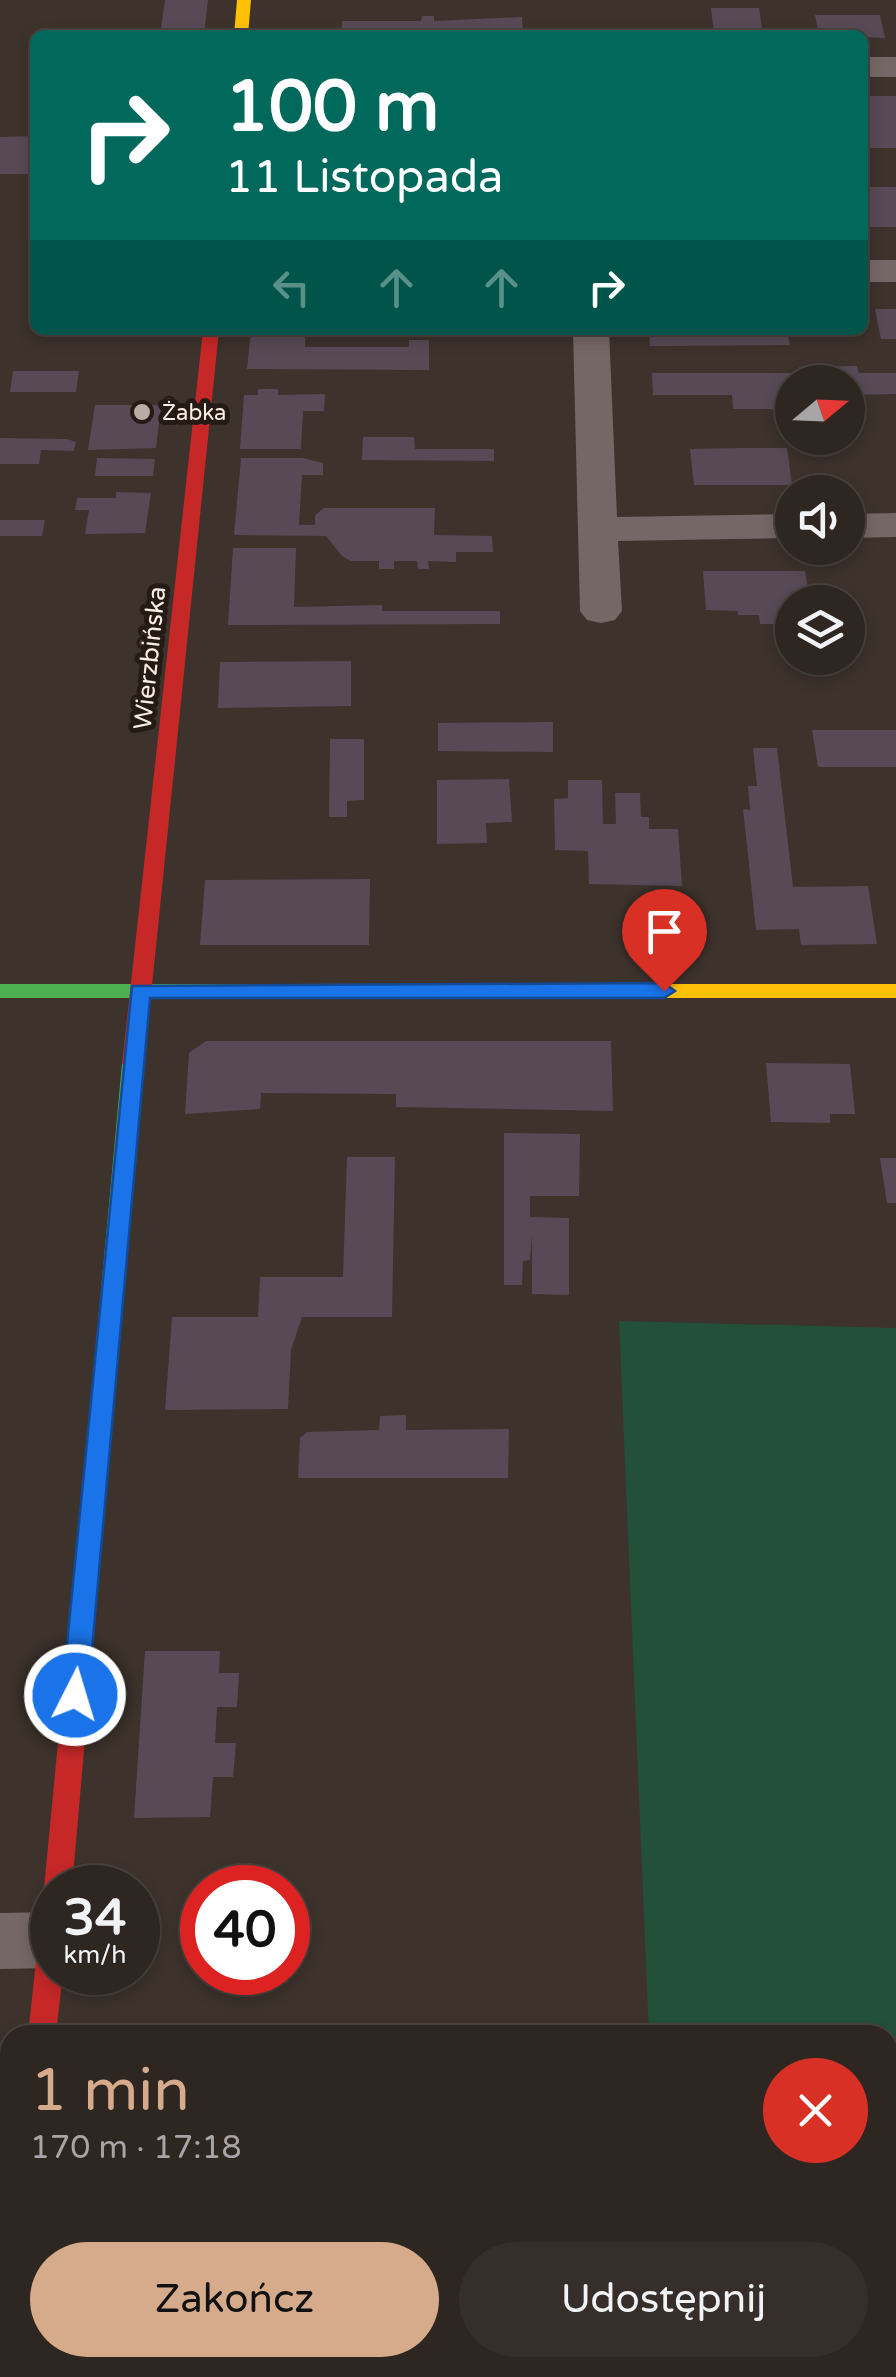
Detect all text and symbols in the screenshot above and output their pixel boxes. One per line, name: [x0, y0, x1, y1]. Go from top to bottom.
text: 100 m: [225, 66, 439, 150]
icon: right: [60, 70, 190, 200]
text: 11 Listopada: [225, 151, 503, 205]
icon: left: [264, 260, 319, 315]
icon: ahead: [369, 260, 424, 315]
icon: ahead: [474, 260, 529, 315]
icon: right: [579, 260, 634, 315]
north arrow: [775, 365, 865, 455]
map controls: [775, 365, 865, 675]
place label: Żabka: [162, 400, 226, 426]
marker: Żabka: [131, 401, 153, 423]
button: sound: [775, 475, 865, 565]
street label: Wierzbińska: [128, 585, 172, 731]
button: layers: [775, 585, 865, 675]
pin: [622, 889, 707, 992]
icon: arrive: [637, 904, 692, 959]
position arrow: [23, 1643, 127, 1747]
speed limit sign: 40: [180, 1865, 310, 1995]
text: 34: [64, 1888, 126, 1948]
text: km/h: [64, 1940, 126, 1970]
text: 1 min: [30, 2055, 190, 2127]
button: close: [763, 2058, 868, 2163]
text: 170 m · 17:18: [30, 2129, 242, 2167]
button: Zakończ: [30, 2242, 439, 2357]
button: Udostępnij: [459, 2242, 868, 2357]

